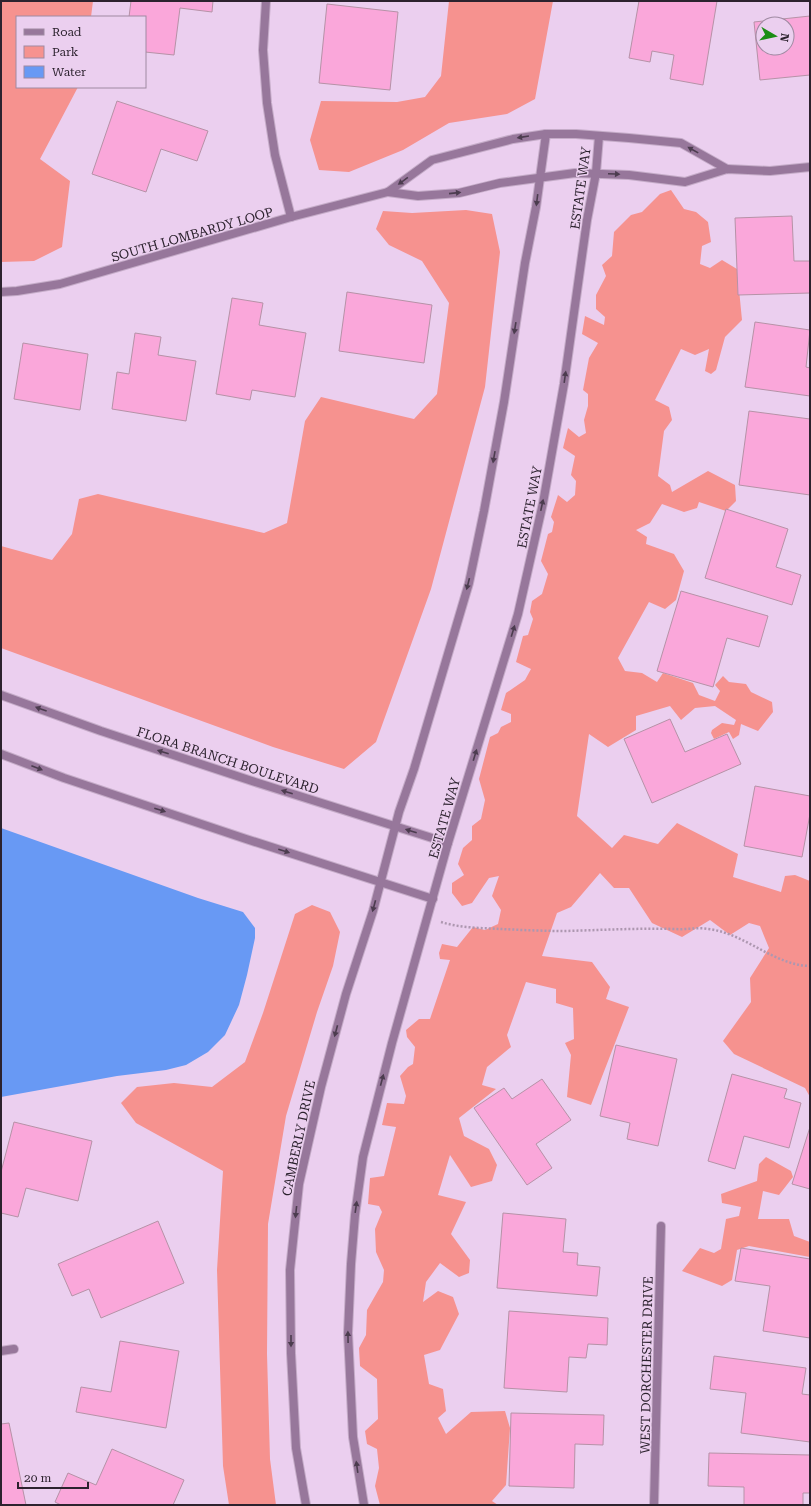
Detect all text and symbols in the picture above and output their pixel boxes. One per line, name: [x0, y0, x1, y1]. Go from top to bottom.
legend: [16, 16, 146, 88]
north arrow: [755, 16, 795, 56]
text: Road: [52, 25, 82, 39]
text: N: [777, 32, 791, 43]
text: Park: [52, 45, 79, 59]
text: Water: [52, 65, 86, 79]
one-way arrow: [517, 134, 530, 140]
street label: ESTATE WAY: [567, 146, 594, 230]
one-way arrow: [687, 147, 699, 154]
one-way arrow: [608, 171, 621, 177]
one-way arrow: [398, 177, 409, 186]
one-way arrow: [449, 190, 461, 197]
one-way arrow: [534, 194, 540, 206]
street label: SOUTH LOMBARDY LOOP: [109, 204, 275, 265]
one-way arrow: [512, 322, 518, 334]
one-way arrow: [562, 371, 568, 383]
one-way arrow: [491, 450, 497, 463]
street label: ESTATE WAY: [514, 465, 545, 549]
one-way arrow: [540, 498, 546, 511]
one-way arrow: [465, 578, 471, 590]
one-way arrow: [510, 625, 516, 637]
one-way arrow: [34, 706, 46, 712]
street label: FLORA BRANCH BOULEVARD: [135, 724, 321, 797]
one-way arrow: [157, 749, 169, 755]
one-way arrow: [472, 749, 478, 761]
one-way arrow: [32, 765, 43, 771]
street label: ESTATE WAY: [426, 776, 463, 860]
one-way arrow: [281, 789, 293, 795]
one-way arrow: [154, 808, 166, 814]
one-way arrow: [405, 828, 417, 834]
one-way arrow: [278, 848, 290, 854]
one-way arrow: [371, 900, 377, 912]
one-way arrow: [333, 1025, 339, 1037]
one-way arrow: [379, 1074, 385, 1086]
street label: CAMBERLY DRIVE: [279, 1079, 318, 1197]
one-way arrow: [353, 1201, 359, 1213]
one-way arrow: [293, 1206, 299, 1218]
street label: WEST DORCHESTER DRIVE: [637, 1276, 656, 1454]
one-way arrow: [345, 1330, 351, 1343]
one-way arrow: [288, 1335, 294, 1348]
one-way arrow: [354, 1461, 360, 1473]
scale bar: [18, 1464, 88, 1490]
text: 20 m: [24, 1471, 51, 1485]

